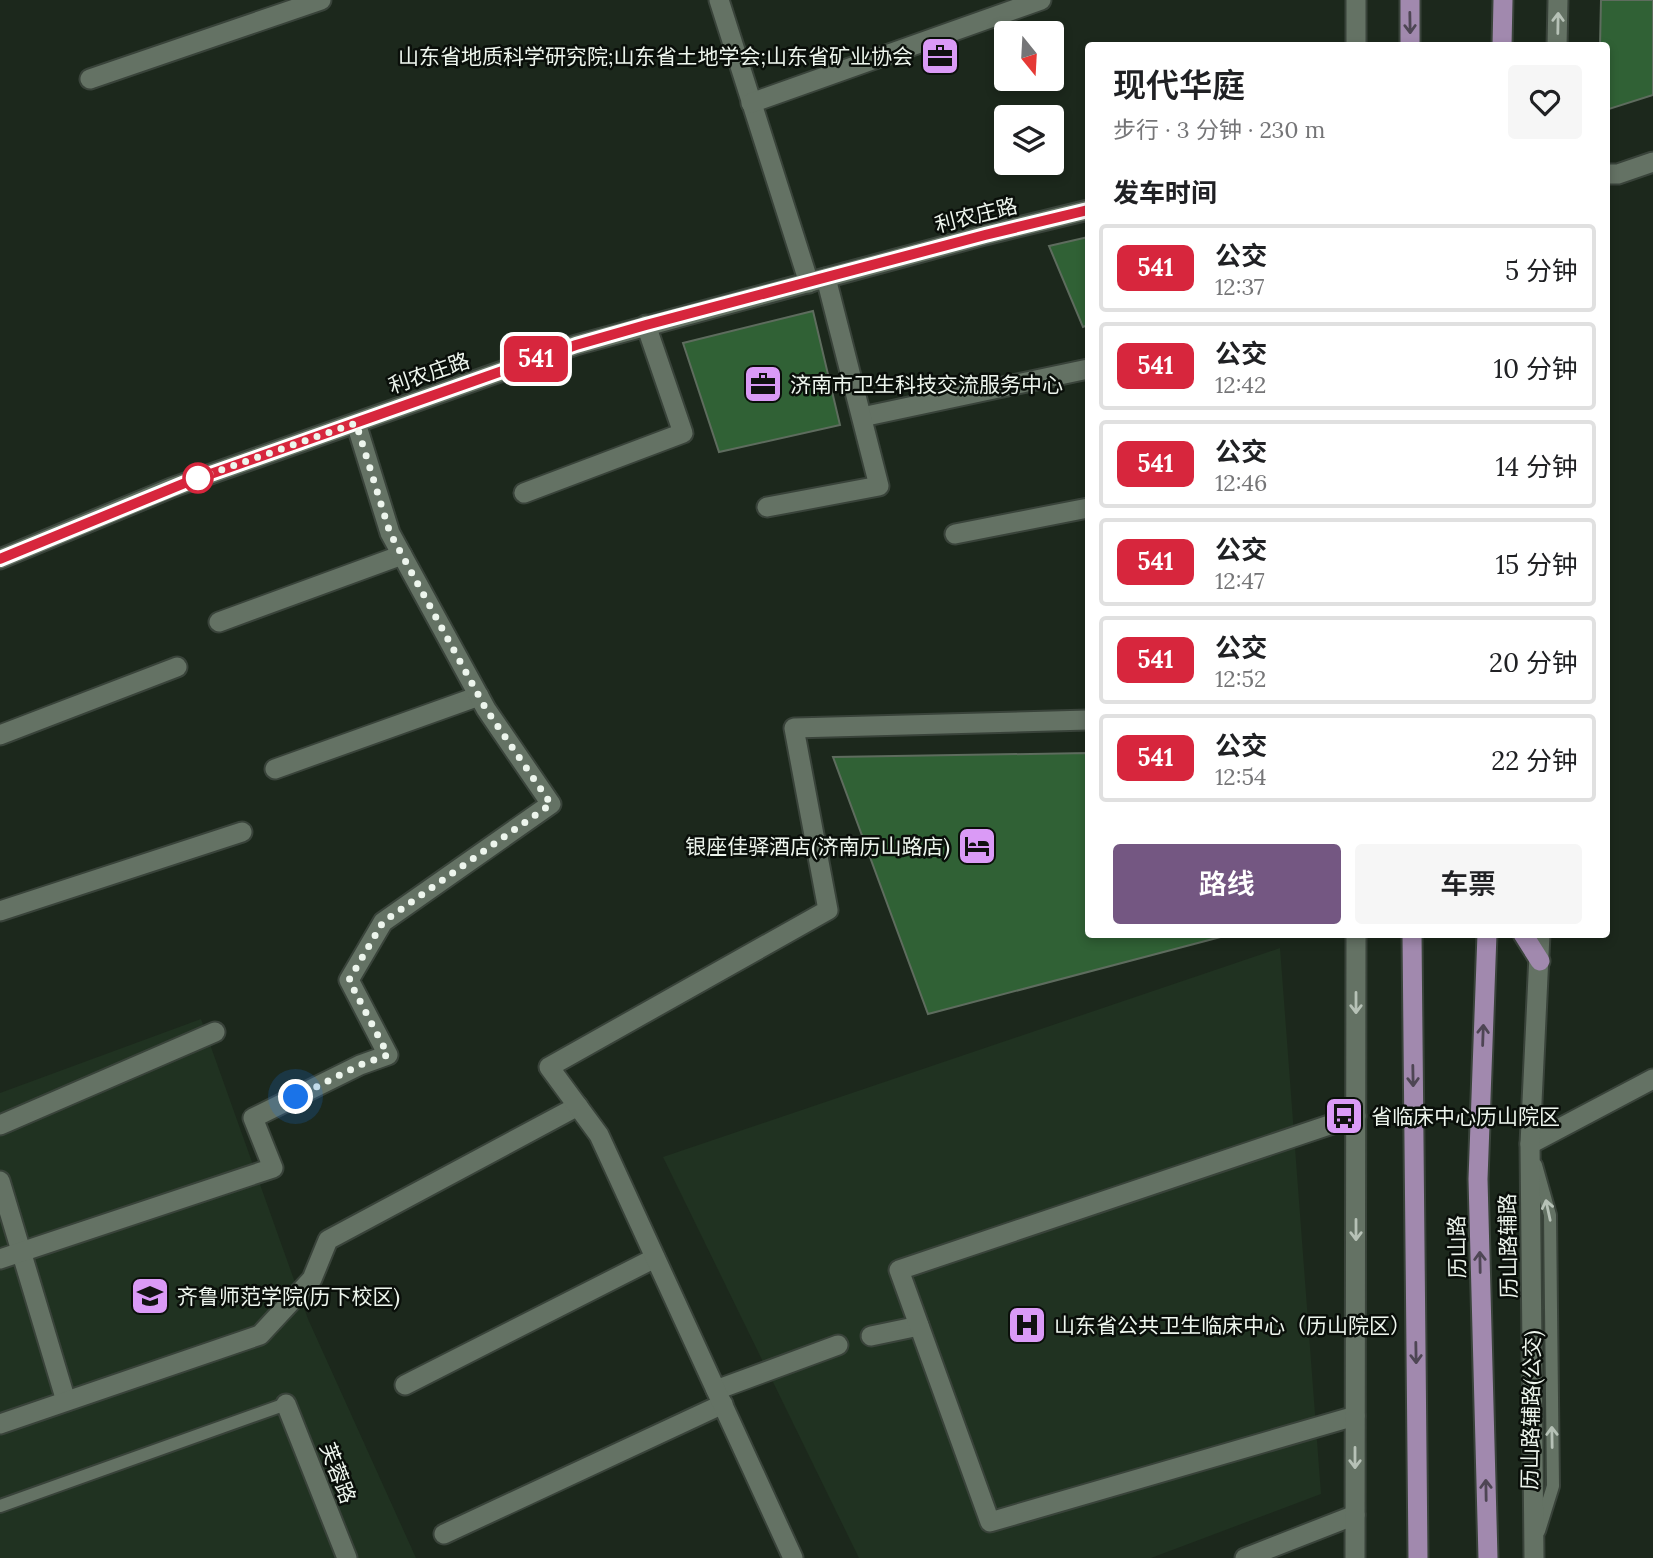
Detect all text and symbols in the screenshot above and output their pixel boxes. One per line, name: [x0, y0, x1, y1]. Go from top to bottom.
one-way arrow: [1403, 11, 1417, 34]
one-way arrow: [1551, 12, 1565, 35]
north arrow: [994, 21, 1064, 91]
map controls: [994, 21, 1064, 175]
office icon: 山东省地质科学研究院;山东省土地学会;山东省矿业协会: [919, 35, 961, 77]
place label: 山东省地质科学研究院;山东省土地学会;山东省矿业协会: [398, 43, 913, 70]
text: 现代华庭: [1113, 64, 1245, 106]
button: heart: [1508, 65, 1582, 139]
button: layers: [994, 105, 1064, 175]
text: 步行 · 3 分钟 · 230 m: [1113, 115, 1325, 144]
text: 发车时间: [1113, 176, 1217, 209]
street label: 利农庄路: [932, 192, 1020, 238]
text: 公交: [1215, 239, 1267, 272]
text: 541: [1137, 252, 1174, 283]
text: 5 分钟: [1505, 254, 1578, 287]
text: 12:37: [1215, 272, 1264, 301]
line badge: 541: [496, 336, 576, 382]
text: 公交: [1215, 337, 1267, 370]
text: 541: [518, 343, 554, 374]
street label: 利农庄路: [385, 347, 473, 399]
text: 541: [1137, 350, 1174, 381]
text: 10 分钟: [1494, 352, 1578, 385]
office icon: 济南市卫生科技交流服务中心: [742, 363, 784, 405]
text: 12:42: [1215, 370, 1266, 399]
place label: 济南市卫生科技交流服务中心: [790, 371, 1063, 398]
text: 公交: [1215, 435, 1267, 468]
text: 541: [1137, 448, 1174, 479]
text: 14 分钟: [1496, 450, 1578, 483]
unlabelled marker: [183, 463, 213, 493]
text: 12:46: [1215, 468, 1267, 497]
text: 公交: [1215, 533, 1267, 566]
text: 541: [1137, 546, 1174, 577]
text: 15 分钟: [1496, 548, 1578, 581]
text: 12:47: [1215, 566, 1265, 595]
text: 公交: [1215, 631, 1267, 664]
text: 541: [1137, 644, 1174, 675]
text: 20 分钟: [1489, 646, 1578, 679]
text: 12:52: [1215, 664, 1266, 693]
text: 公交: [1215, 729, 1267, 762]
text: 541: [1137, 742, 1174, 773]
text: 22 分钟: [1491, 744, 1578, 777]
text: 12:54: [1215, 762, 1266, 791]
hotel icon: 银座佳驿酒店(济南历山路店): [956, 825, 998, 867]
place label: 银座佳驿酒店(济南历山路店): [685, 833, 950, 860]
button: 路线: [1113, 844, 1341, 924]
button: 车票: [1355, 844, 1582, 924]
one-way arrow: [1349, 991, 1363, 1014]
one-way arrow: [1477, 1024, 1490, 1047]
one-way arrow: [1406, 1064, 1420, 1087]
your location: [278, 1079, 313, 1114]
bus stop icon: 省临床中心历山院区: [1323, 1095, 1365, 1137]
place label: 省临床中心历山院区: [1371, 1103, 1560, 1130]
street label: 历山路辅路: [1494, 1193, 1522, 1299]
one-way arrow: [1540, 1199, 1554, 1222]
street label: 历山路: [1443, 1215, 1471, 1279]
one-way arrow: [1349, 1218, 1363, 1241]
one-way arrow: [1474, 1251, 1487, 1274]
school or university icon: 齐鲁师范学院(历下校区): [129, 1275, 171, 1317]
place label: 齐鲁师范学院(历下校区): [177, 1283, 400, 1310]
hospital icon: 山东省公共卫生临床中心（历山院区）: [1006, 1304, 1048, 1346]
place label: 山东省公共卫生临床中心（历山院区）: [1054, 1312, 1411, 1339]
street label: 历山路辅路(公交): [1516, 1330, 1546, 1490]
one-way arrow: [1409, 1341, 1422, 1364]
one-way arrow: [1545, 1426, 1559, 1449]
street label: 芙蓉路: [314, 1439, 362, 1507]
one-way arrow: [1348, 1446, 1362, 1469]
one-way arrow: [1480, 1479, 1493, 1502]

